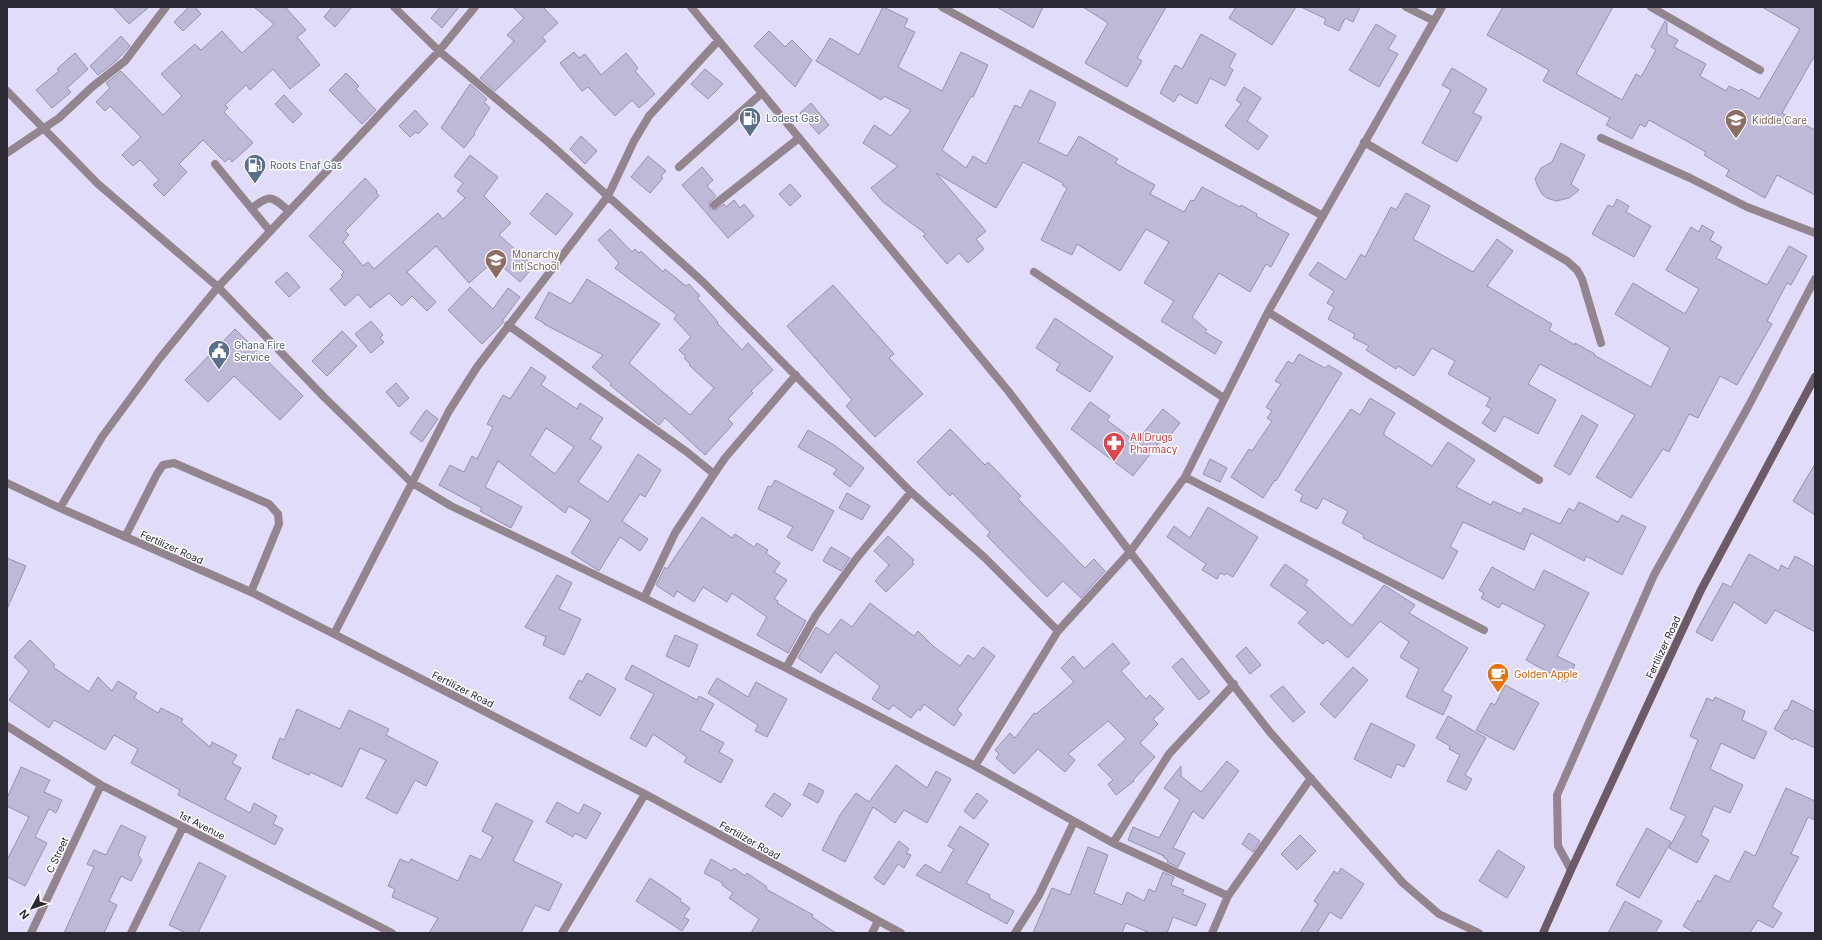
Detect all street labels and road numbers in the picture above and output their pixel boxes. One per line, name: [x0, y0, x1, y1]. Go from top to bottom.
street label: Fertilizer Road: [139, 528, 205, 566]
street label: Fertilizer Road: [1643, 614, 1683, 680]
street label: Fertilizer Road: [430, 668, 496, 710]
street label: 1st Avenue: [177, 808, 227, 842]
street label: Fertilizer Road: [717, 818, 783, 862]
street label: C Street: [43, 834, 71, 875]

